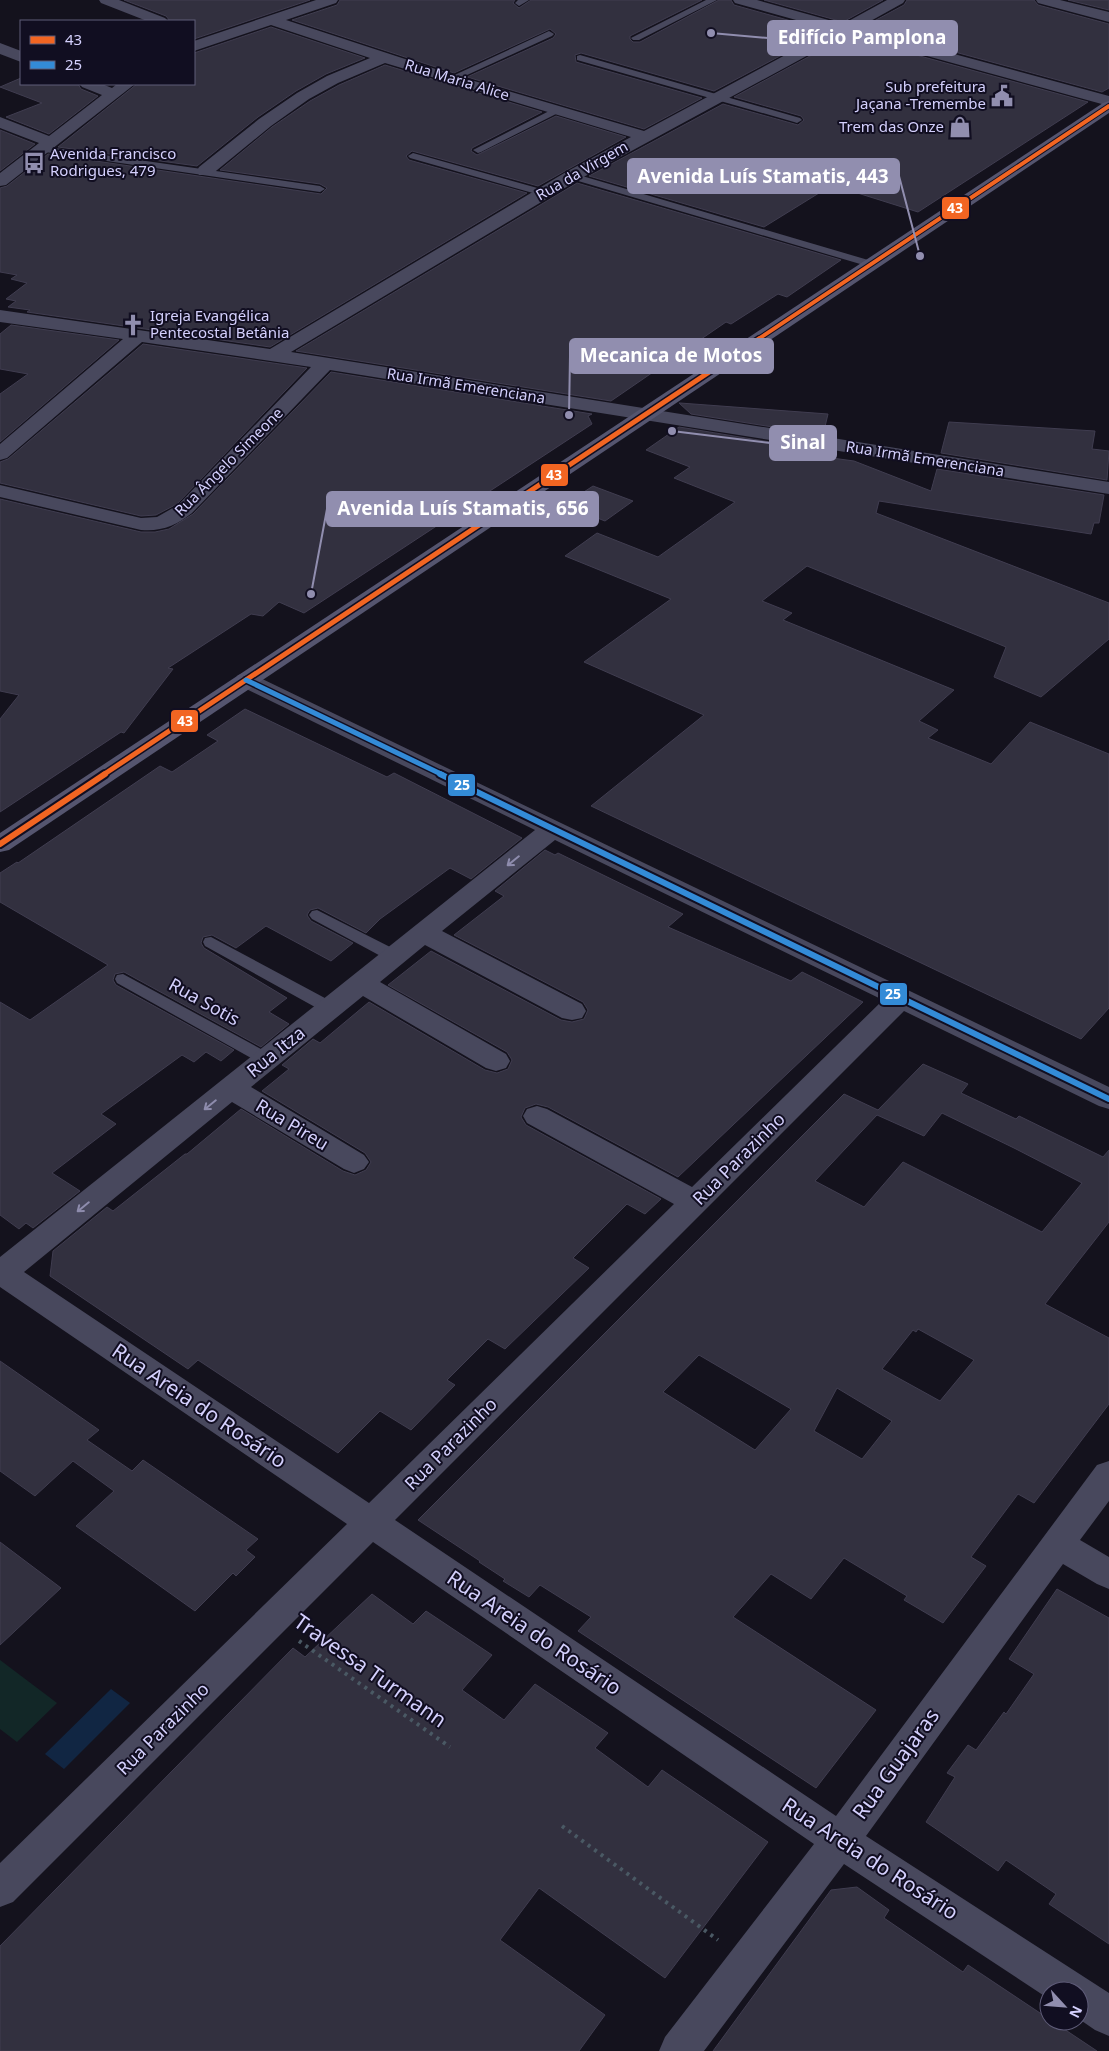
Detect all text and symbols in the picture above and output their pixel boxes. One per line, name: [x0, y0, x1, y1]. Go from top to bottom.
legend: [20, 20, 195, 85]
callout: Edifício Pamplona: [768, 21, 957, 55]
text: Edifício Pamplona: [778, 24, 946, 50]
text: 43: [65, 29, 82, 49]
text: 25: [65, 54, 82, 74]
street label: Rua Maria Alice: [403, 54, 512, 104]
place label: Sub prefeitura Jaçana -Tremembe: [854, 76, 986, 113]
public building icon: Sub prefeitura Jaçana -Tremembe: [989, 83, 1015, 109]
shop icon: Trem das Onze: [947, 114, 973, 140]
place label: Trem das Onze: [839, 116, 944, 136]
street label: Rua da Virgem: [532, 136, 631, 205]
place label: Avenida Francisco Rodrigues, 479: [50, 143, 176, 180]
bus stop icon: Avenida Francisco Rodrigues, 479: [21, 150, 47, 176]
callout: Avenida Luís Stamatis, 443: [628, 159, 899, 193]
text: Avenida Luís Stamatis, 443: [637, 163, 889, 189]
line badge: 43: [941, 196, 970, 220]
text: 43: [947, 198, 963, 217]
place label: Igreja Evangélica Pentecostal Betânia: [150, 305, 289, 342]
church icon: Igreja Evangélica Pentecostal Betânia: [120, 312, 146, 338]
callout: Mecanica de Motos: [570, 339, 773, 373]
text: Mecanica de Motos: [580, 342, 762, 368]
street label: Rua Irmã Emerenciana: [385, 363, 547, 407]
street label: Rua Ângelo Simeone: [170, 403, 287, 520]
callout: Sinal: [770, 426, 836, 460]
text: Sinal: [780, 429, 826, 455]
street label: Rua Irmã Emerenciana: [844, 436, 1006, 480]
line badge: 43: [540, 463, 569, 487]
text: 43: [546, 465, 562, 484]
callout: Avenida Luís Stamatis, 656: [327, 492, 598, 526]
text: Avenida Luís Stamatis, 656: [337, 495, 589, 521]
line badge: 43: [170, 709, 199, 733]
text: 43: [177, 711, 193, 730]
line badge: 25: [447, 773, 476, 797]
text: 25: [454, 775, 470, 794]
one-way arrow: [507, 855, 520, 866]
street label: Rua Sotis: [165, 972, 244, 1030]
line badge: 25: [879, 982, 908, 1006]
text: 25: [885, 984, 901, 1003]
street label: Rua Itza: [241, 1020, 309, 1082]
street label: Rua Pireu: [252, 1093, 333, 1155]
one-way arrow: [203, 1100, 216, 1111]
street label: Rua Parazinho: [687, 1107, 790, 1210]
one-way arrow: [77, 1202, 90, 1213]
street label: Rua Areia do Rosário: [107, 1336, 292, 1474]
street label: Rua Parazinho: [399, 1392, 502, 1495]
street label: Rua Areia do Rosário: [442, 1563, 627, 1701]
street label: Travessa Turmann: [289, 1607, 452, 1733]
street label: Rua Parazinho: [111, 1677, 214, 1780]
street label: Rua Guajaras: [845, 1702, 945, 1824]
street label: Rua Areia do Rosário: [777, 1791, 964, 1926]
north arrow: [1039, 1981, 1089, 2031]
text: N: [1065, 2003, 1087, 2021]

